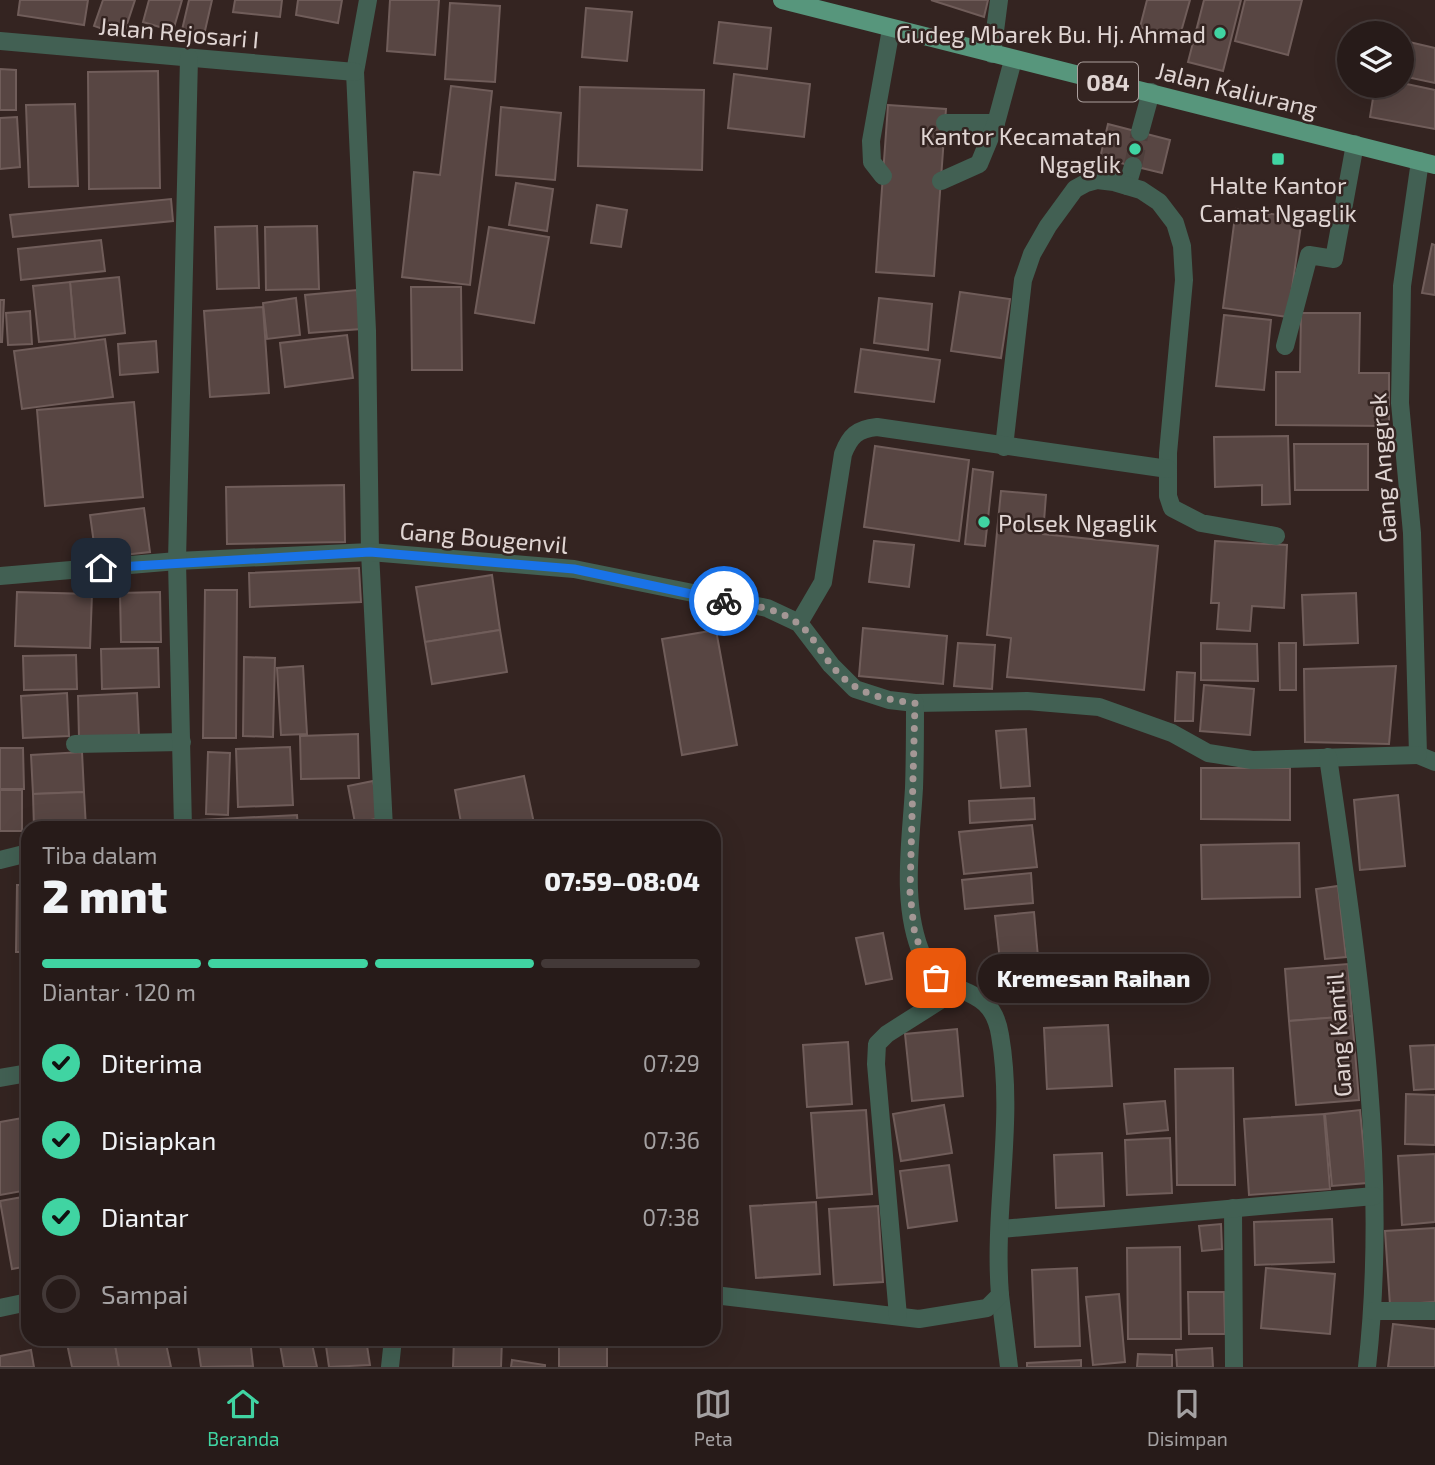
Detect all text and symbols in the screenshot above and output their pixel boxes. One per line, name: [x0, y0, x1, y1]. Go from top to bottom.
street label: Jalan Rejosari I: [98, 11, 260, 53]
place label: Gudeg Mbarek Bu. Hj. Ahmad: [896, 19, 1206, 48]
map controls: [1337, 21, 1414, 98]
button: layers: [1337, 21, 1414, 98]
marker: Gudeg Mbarek Bu. Hj. Ahmad: [1212, 25, 1228, 41]
street label: Jalan Kaliurang: [1153, 55, 1321, 123]
road number: 084: [1078, 62, 1138, 102]
place label: Kantor Kecamatan Ngaglik: [920, 121, 1121, 178]
marker: Kantor Kecamatan Ngaglik: [1127, 141, 1143, 157]
marker: Halte Kantor Camat Ngaglik: [1270, 151, 1286, 167]
place label: Halte Kantor Camat Ngaglik: [1199, 170, 1357, 227]
street label: Gang Anggrek: [1362, 392, 1402, 544]
place label: Polsek Ngaglik: [998, 508, 1157, 537]
marker: Polsek Ngaglik: [976, 514, 992, 530]
street label: Gang Bougenvil: [399, 515, 569, 559]
pin: [71, 538, 131, 598]
icon: home: [82, 549, 120, 587]
courier: [689, 566, 759, 636]
icon: bike: [705, 582, 743, 620]
text: Tiba dalam: [42, 841, 157, 869]
text: 07:59–08:04: [544, 865, 700, 896]
text: 2 mnt: [42, 867, 167, 922]
pin: [906, 948, 966, 1008]
callout: Kremesan Raihan: [978, 954, 1209, 1002]
icon: bag: [917, 959, 955, 997]
text: Kremesan Raihan: [997, 964, 1190, 992]
street label: Gang Kantil: [1319, 972, 1357, 1098]
text: Diantar · 120 m: [42, 978, 196, 1006]
icon: check: [42, 1044, 80, 1082]
text: Diterima: [101, 1047, 203, 1078]
text: 07:29: [643, 1049, 700, 1077]
icon: check: [42, 1121, 80, 1159]
text: Disiapkan: [101, 1124, 216, 1155]
text: 07:36: [643, 1126, 700, 1154]
icon: check: [42, 1198, 80, 1236]
text: Diantar: [101, 1201, 189, 1232]
text: 07:38: [642, 1203, 700, 1231]
text: Sampai: [101, 1278, 188, 1309]
tab: Beranda: [207, 1385, 280, 1450]
tab: Peta: [694, 1385, 733, 1450]
tab: Disimpan: [1147, 1385, 1228, 1450]

